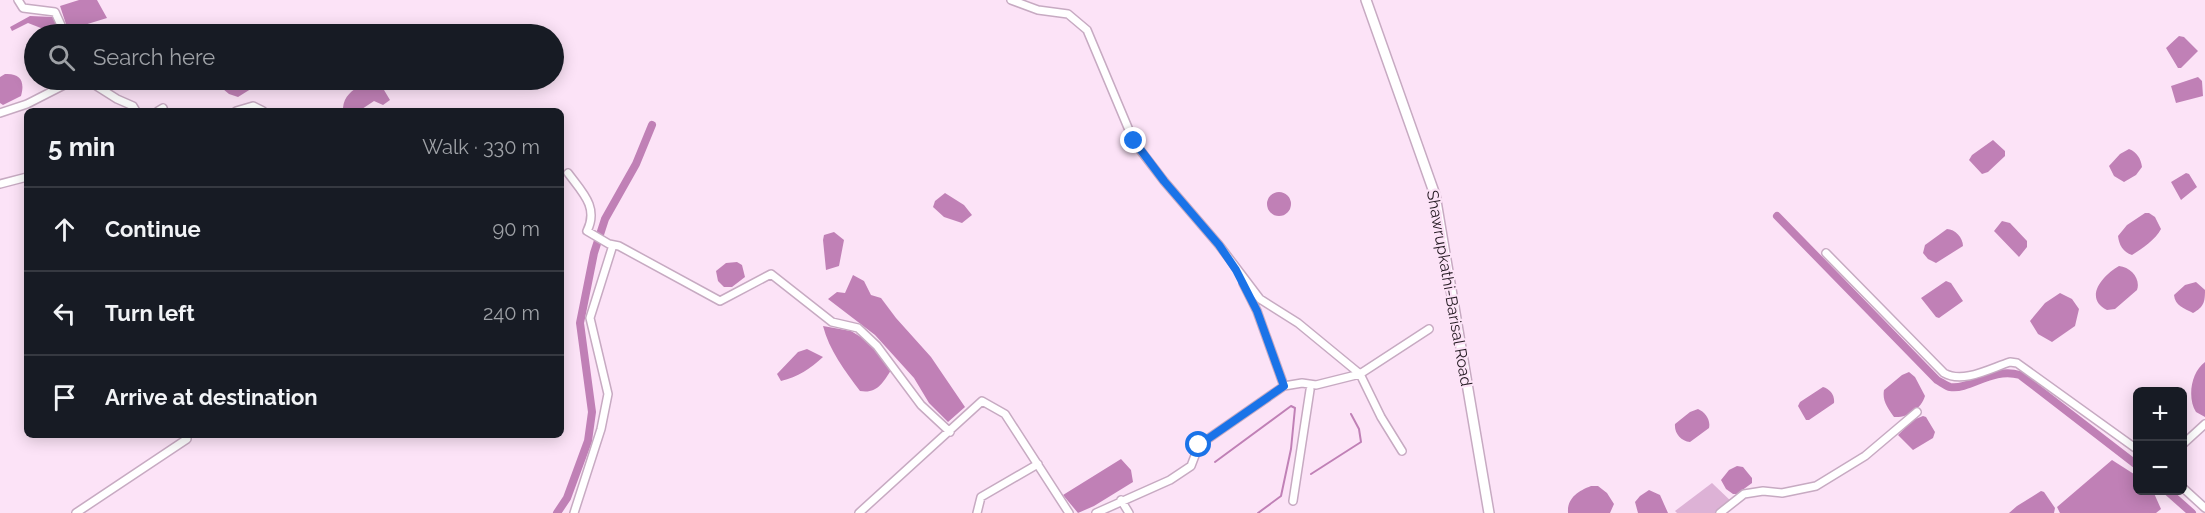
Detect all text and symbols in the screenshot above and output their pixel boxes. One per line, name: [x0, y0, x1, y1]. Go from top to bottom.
search box: [24, 24, 564, 90]
icon: search: [45, 41, 78, 74]
text: Search here: [93, 44, 215, 70]
route end: [1120, 127, 1146, 153]
text: 5 min: [48, 132, 115, 162]
text: Walk · 330 m: [422, 135, 540, 159]
street label: Shawrupkathi-Barisal Road: [1423, 189, 1476, 388]
icon: ahead: [48, 213, 81, 246]
text: Continue: [105, 216, 201, 242]
text: 90 m: [493, 217, 540, 241]
icon: left: [48, 297, 81, 330]
text: Turn left: [105, 300, 195, 326]
text: 240 m: [483, 301, 540, 325]
icon: arrive: [48, 381, 81, 414]
text: Arrive at destination: [105, 384, 318, 410]
map controls: [2133, 387, 2187, 495]
button: +: [2133, 387, 2187, 441]
route start: [1185, 431, 1211, 457]
button: −: [2133, 441, 2187, 495]

